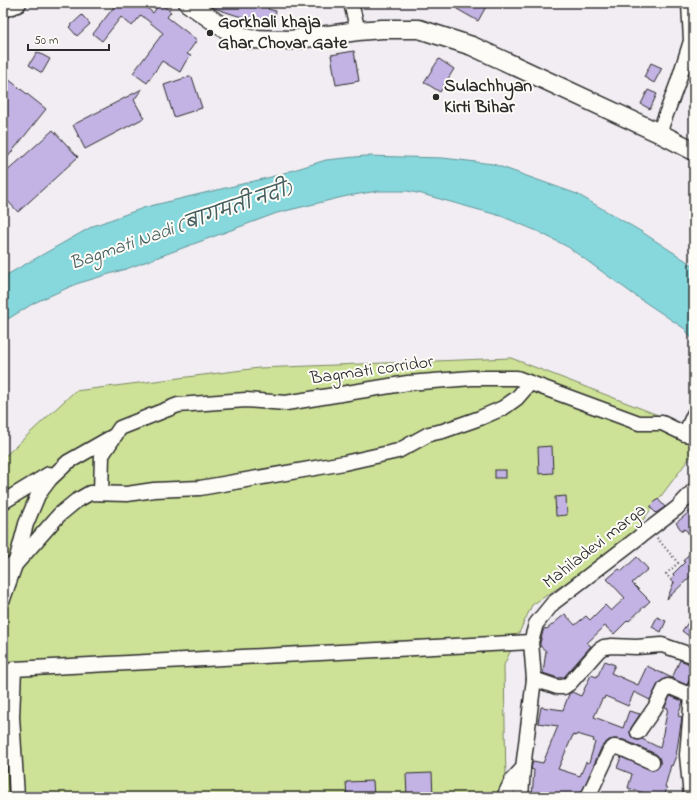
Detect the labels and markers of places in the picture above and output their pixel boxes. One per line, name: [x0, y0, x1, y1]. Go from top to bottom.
place label: Gorkhali khaja Ghar Chovar Gate: [218, 10, 348, 57]
marker: Gorkhali khaja Ghar Chovar Gate: [205, 28, 215, 38]
place label: Sulachhyan Kirti Bihar: [444, 74, 532, 121]
marker: Sulachhyan Kirti Bihar: [431, 92, 441, 102]

